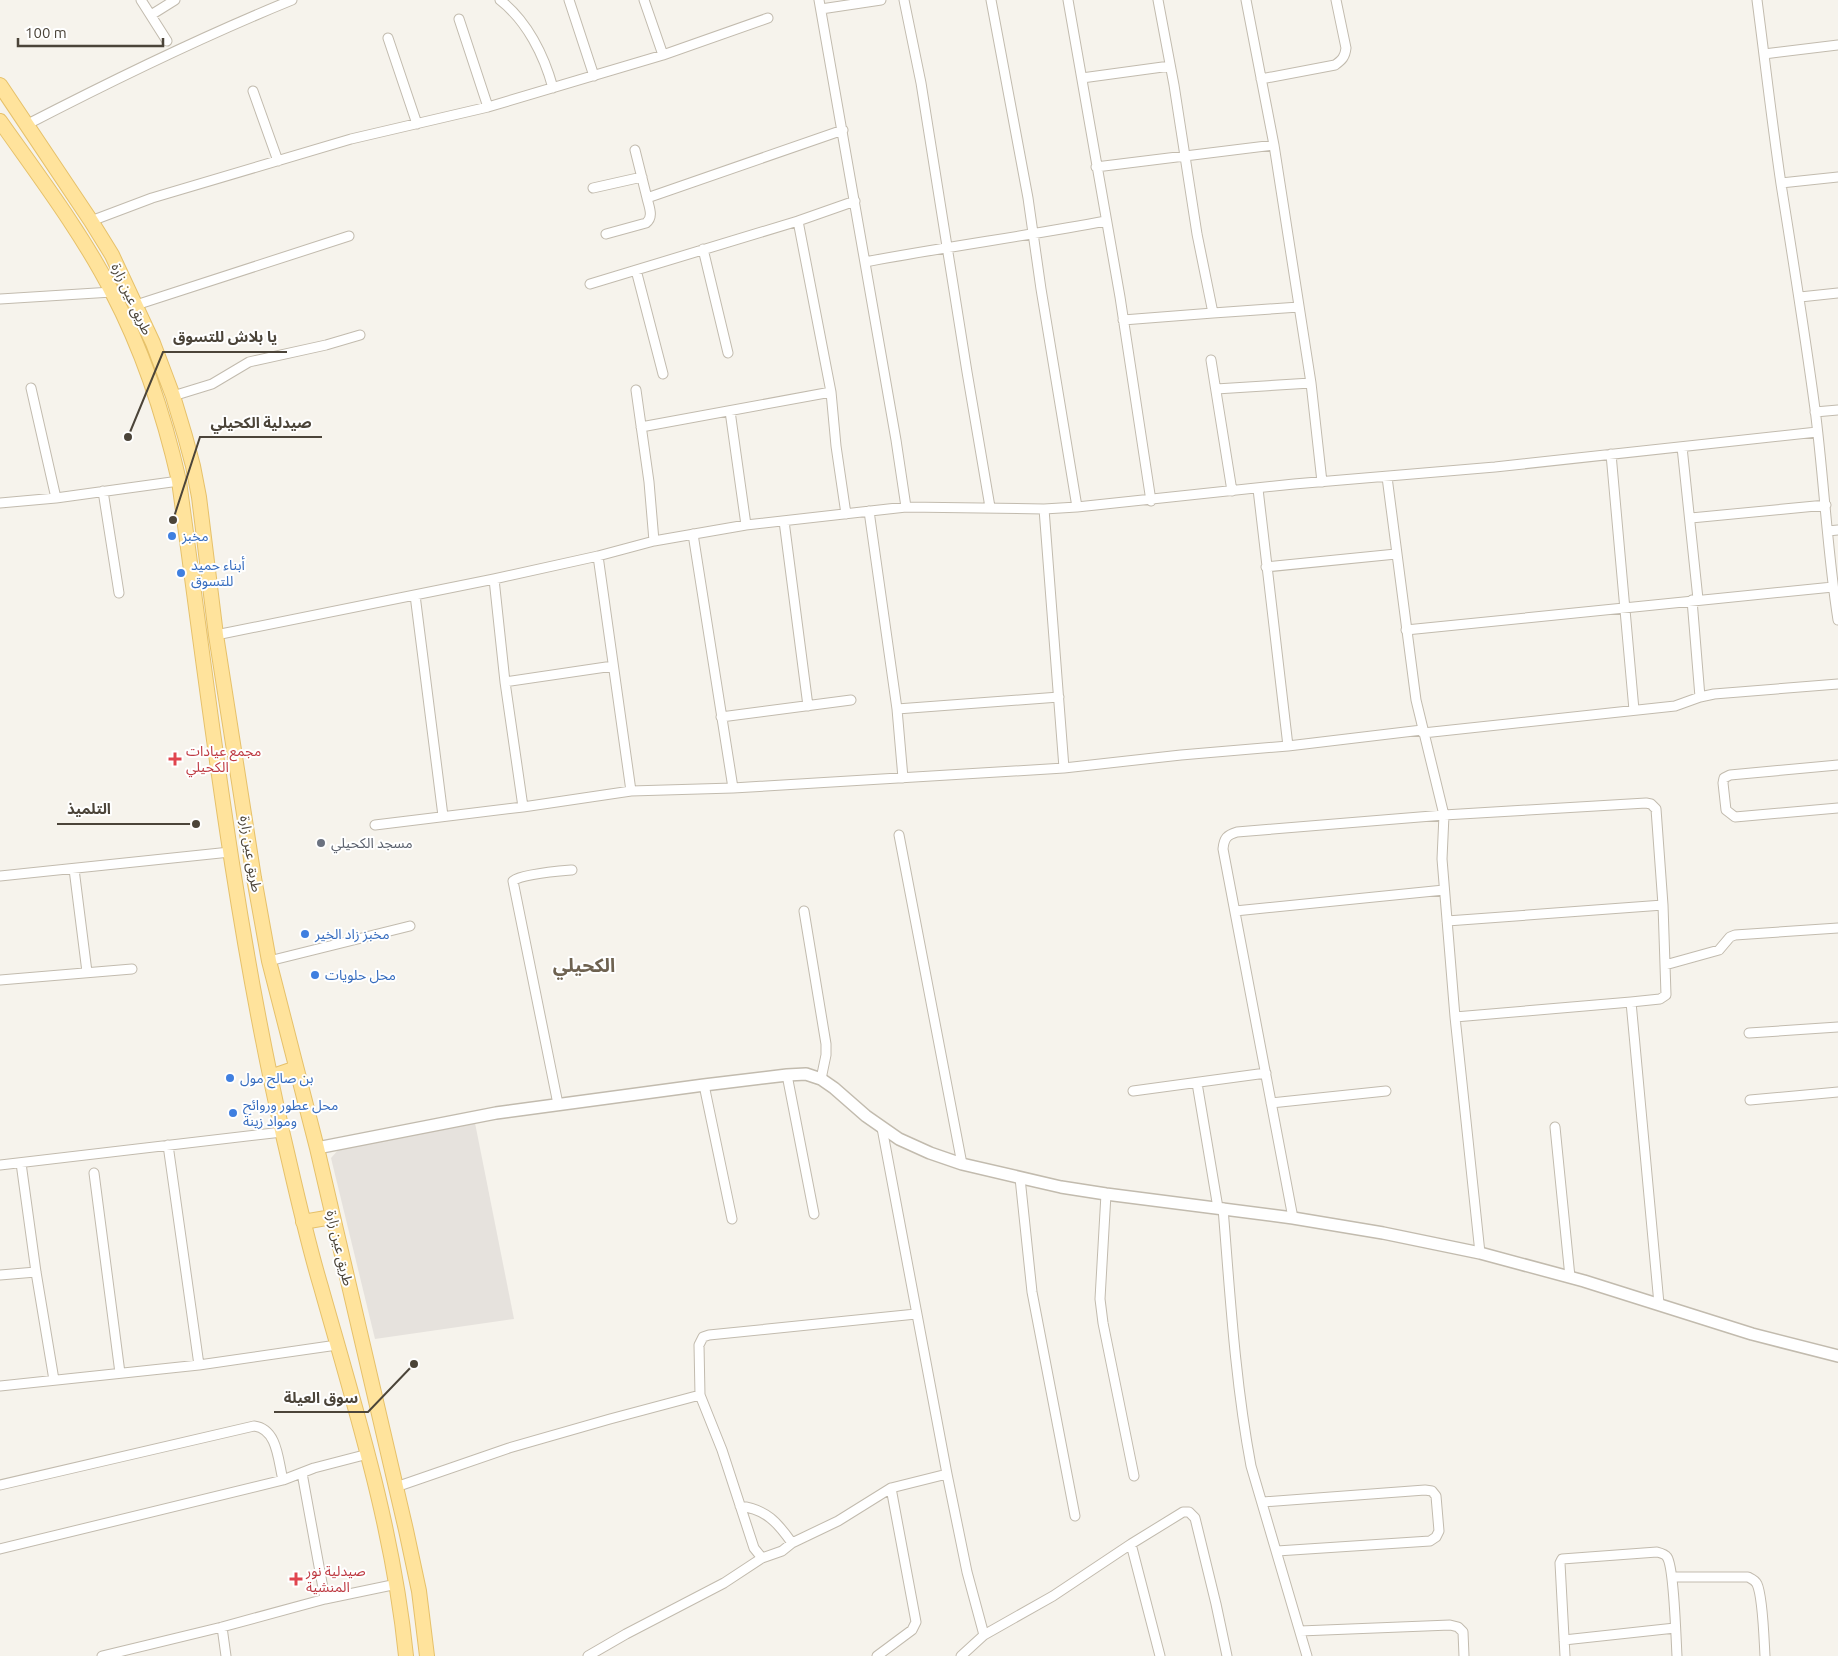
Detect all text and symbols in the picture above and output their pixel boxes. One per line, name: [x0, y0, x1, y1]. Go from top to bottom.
scale bar: [18, 15, 162, 47]
text: 100 m: [25, 24, 67, 41]
street label: طريق عين زارة: [107, 261, 156, 338]
callout: يا بلاش للتسوق: [163, 322, 287, 352]
text: يا بلاش للتسوق: [173, 328, 277, 346]
callout: صيدلية الكحيلي: [200, 407, 322, 437]
text: صيدلية الكحيلي: [210, 414, 312, 434]
place label: مخبز: [181, 528, 209, 545]
marker: مخبز: [166, 530, 178, 542]
place label: أبناء حميد للتسوق: [191, 556, 245, 590]
marker: أبناء حميد للتسوق: [175, 567, 187, 579]
place label: مجمع عيادات الكحيلي: [186, 743, 261, 778]
marker: مجمع عيادات الكحيلي: [168, 752, 182, 766]
callout: التلميذ: [57, 794, 121, 824]
text: التلميذ: [67, 800, 111, 817]
street label: طريق عين زارة: [235, 815, 265, 894]
place label: مسجد الكحيلي: [331, 835, 413, 854]
marker: مسجد الكحيلي: [315, 837, 327, 849]
place label: مخبز زاد الخير: [314, 926, 389, 943]
marker: مخبز زاد الخير: [299, 928, 311, 940]
district label: الكحيلي: [553, 954, 615, 980]
place label: محل حلويات: [325, 967, 396, 984]
marker: محل حلويات: [309, 969, 321, 981]
place label: بن صالح مول: [240, 1070, 314, 1089]
marker: بن صالح مول: [224, 1072, 236, 1084]
place label: محل عطور وروائح ومواد زينة: [243, 1097, 338, 1130]
marker: محل عطور وروائح ومواد زينة: [227, 1107, 239, 1119]
street label: طريق عين زارة: [322, 1209, 356, 1288]
callout: سوق العيلة: [274, 1382, 368, 1412]
text: سوق العيلة: [284, 1389, 358, 1407]
place label: صيدلية نور المنشية: [305, 1563, 366, 1595]
marker: صيدلية نور المنشية: [290, 1573, 302, 1585]

